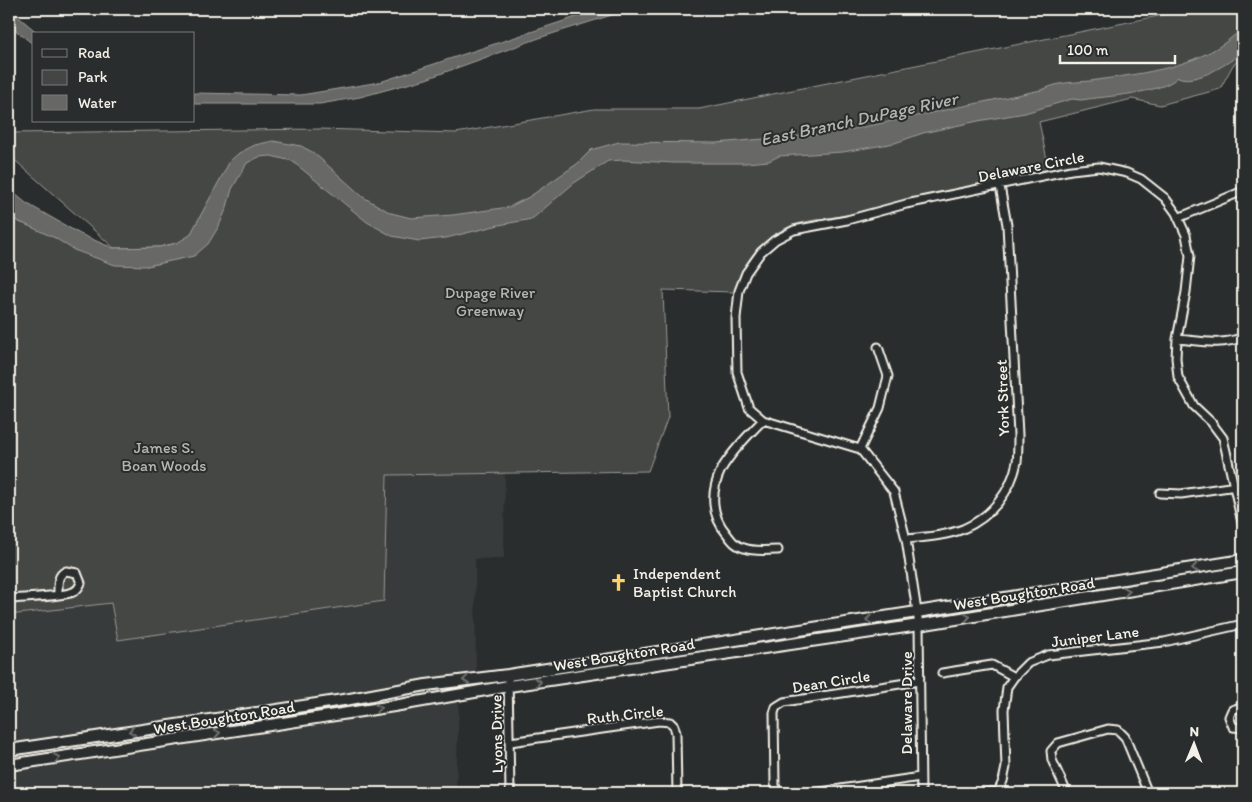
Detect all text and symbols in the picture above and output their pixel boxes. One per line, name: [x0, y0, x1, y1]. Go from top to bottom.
legend: [32, 32, 195, 122]
scale bar: [1060, 32, 1174, 64]
text: 100 m: [1067, 41, 1109, 59]
text: Road: [78, 44, 111, 62]
text: Park: [78, 68, 108, 86]
water label: East Branch DuPage River: [758, 87, 961, 151]
text: Water: [78, 94, 117, 112]
street label: Delaware Circle: [976, 147, 1086, 186]
park label: Dupage River Greenway: [445, 283, 536, 320]
street label: York Street: [992, 359, 1013, 437]
park label: James S. Boan Woods: [122, 438, 206, 475]
one-way arrow: [1191, 562, 1199, 572]
place label: Independent Baptist Church: [633, 564, 736, 601]
church icon: Independent Baptist Church: [609, 572, 629, 592]
street label: West Boughton Road: [952, 573, 1096, 614]
one-way arrow: [1124, 586, 1132, 597]
one-way arrow: [963, 612, 971, 623]
one-way arrow: [865, 614, 873, 624]
street label: Juniper Lane: [1050, 622, 1140, 651]
street label: West Boughton Road: [552, 634, 696, 675]
street label: Delaware Drive: [897, 651, 916, 755]
street label: Dean Circle: [791, 666, 871, 697]
one-way arrow: [462, 674, 470, 685]
one-way arrow: [534, 677, 543, 687]
street label: Lyons Drive: [486, 694, 507, 773]
street label: West Boughton Road: [152, 697, 296, 738]
street label: Ruth Circle: [586, 701, 665, 728]
one-way arrow: [374, 703, 382, 714]
north arrow: [1170, 720, 1220, 770]
text: N: [1189, 723, 1199, 740]
one-way arrow: [128, 725, 137, 735]
one-way arrow: [213, 728, 222, 738]
one-way arrow: [53, 753, 61, 763]

